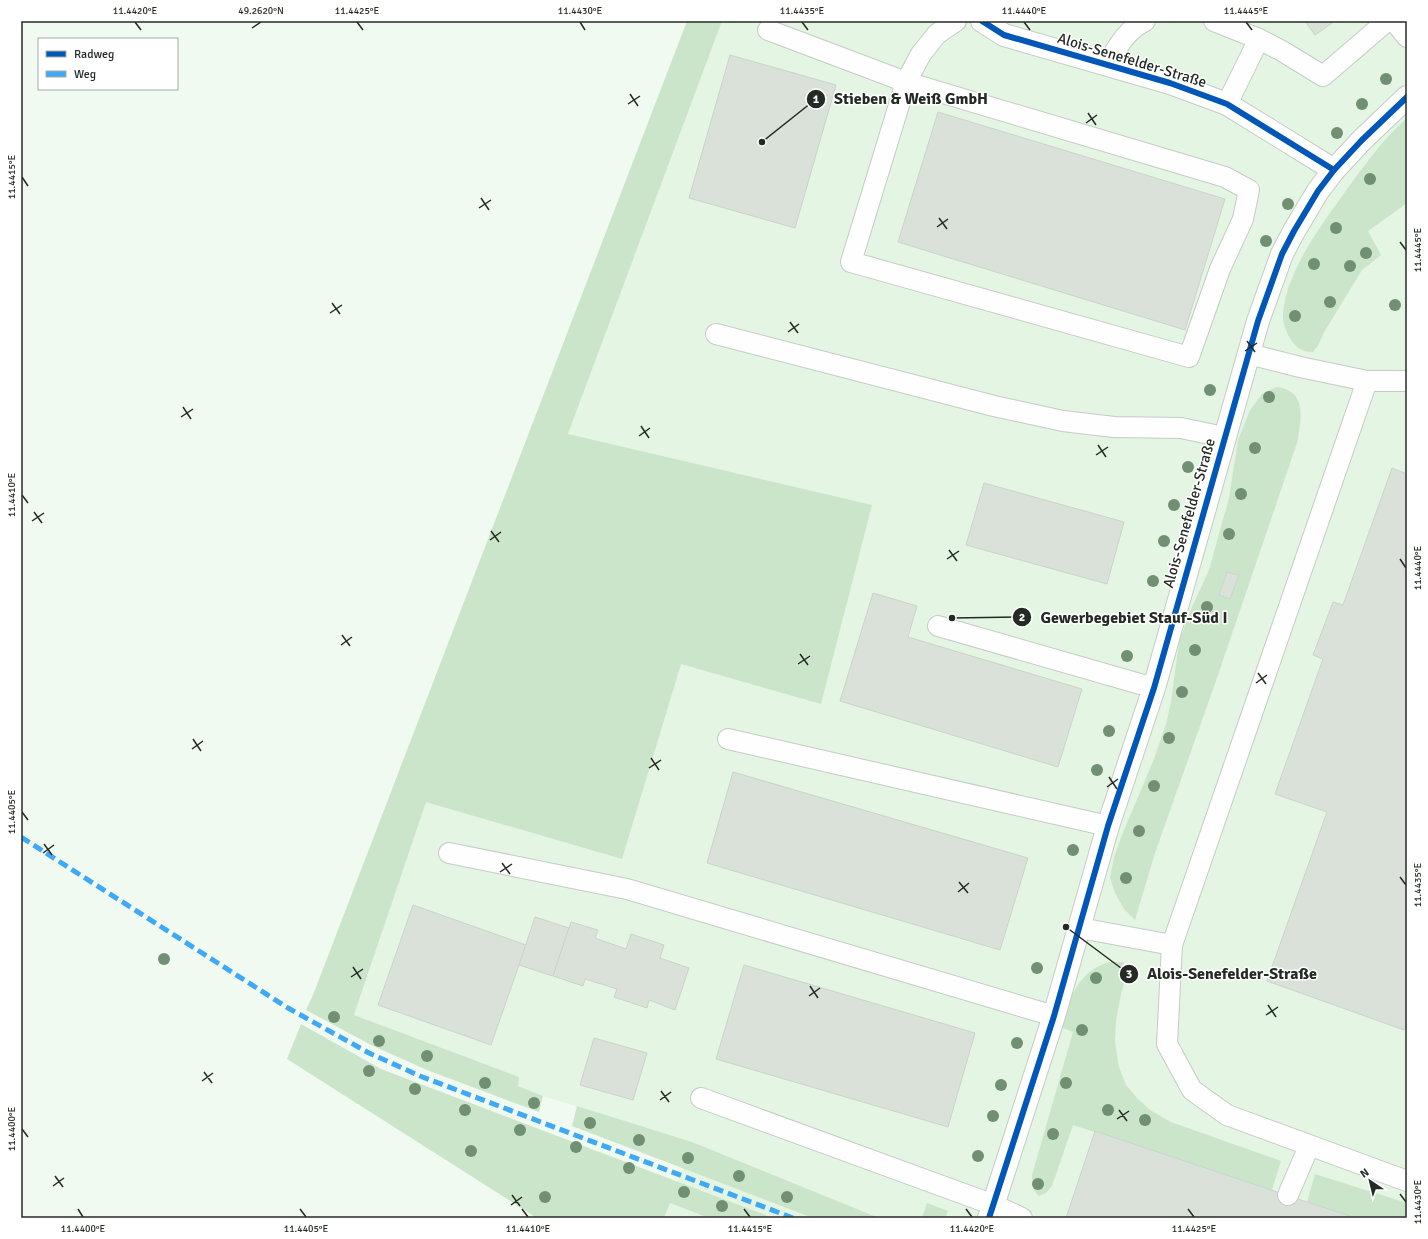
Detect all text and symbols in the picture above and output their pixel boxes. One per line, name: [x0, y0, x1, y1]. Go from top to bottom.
text: 11.4420°E: [113, 5, 158, 17]
text: 49.2620°N: [238, 5, 284, 17]
text: 11.4425°E: [335, 5, 380, 17]
text: 11.4430°E: [558, 5, 603, 17]
text: 11.4435°E: [780, 5, 825, 17]
text: 11.4440°E: [1002, 5, 1047, 17]
text: 11.4445°E: [1224, 5, 1269, 17]
street label: Alois-Senefelder-Straße: [1055, 29, 1209, 91]
legend: [38, 38, 178, 90]
text: Radweg: [74, 47, 114, 62]
text: Weg: [74, 67, 96, 82]
callout: Stieben & Weiß GmbH: [806, 85, 996, 113]
text: Stieben & Weiß GmbH: [834, 89, 988, 109]
text: 1: [813, 92, 820, 107]
text: 11.4415°E: [6, 154, 18, 199]
text: 11.4445°E: [1412, 227, 1424, 272]
street label: Alois-Senefelder-Straße: [1159, 436, 1219, 590]
text: 11.4410°E: [6, 472, 18, 517]
text: 11.4440°E: [1412, 545, 1424, 590]
callout: Gewerbegebiet Stauf-Süd I: [1012, 603, 1235, 631]
text: Gewerbegebiet Stauf-Süd I: [1041, 608, 1227, 628]
text: 2: [1019, 610, 1025, 625]
text: 11.4405°E: [6, 789, 18, 834]
text: 11.4435°E: [1412, 862, 1424, 907]
callout: Alois-Senefelder-Straße: [1119, 960, 1325, 988]
text: Alois-Senefelder-Straße: [1147, 964, 1317, 984]
text: 3: [1126, 967, 1132, 982]
text: 11.4400°E: [6, 1106, 18, 1151]
north arrow: [1350, 1161, 1390, 1201]
text: N: [1358, 1166, 1371, 1181]
text: 11.4430°E: [1412, 1179, 1424, 1224]
text: 11.4400°E: [61, 1223, 106, 1235]
text: 11.4405°E: [284, 1223, 329, 1235]
text: 11.4410°E: [506, 1223, 551, 1235]
text: 11.4415°E: [728, 1223, 773, 1235]
text: 11.4420°E: [950, 1223, 995, 1235]
text: 11.4425°E: [1172, 1223, 1217, 1235]

